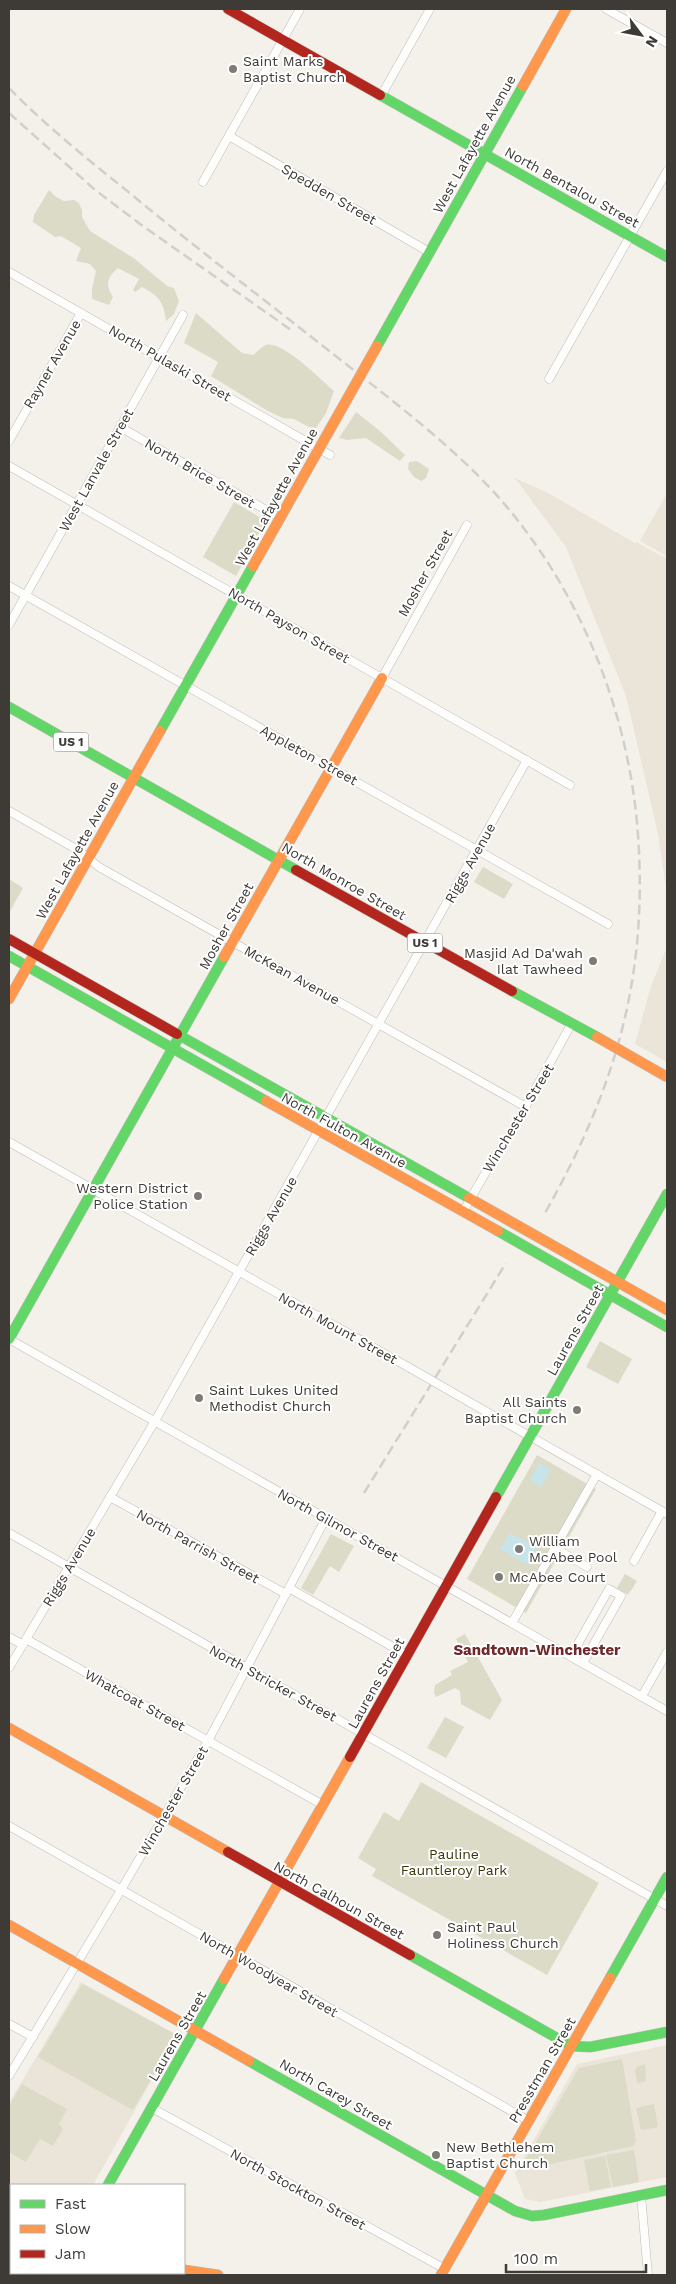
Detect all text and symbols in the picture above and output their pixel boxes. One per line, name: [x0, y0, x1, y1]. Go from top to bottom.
north arrow: [616, 10, 666, 60]
text: N: [642, 33, 662, 51]
place label: Saint Marks Baptist Church: [243, 53, 345, 85]
marker: Saint Marks Baptist Church: [227, 63, 239, 75]
street label: West Lafayette Avenue: [429, 72, 519, 216]
street label: North Bentalou Street: [502, 143, 642, 231]
street label: Spedden Street: [279, 160, 379, 228]
street label: Rayner Avenue: [20, 317, 84, 411]
street label: North Pulaski Street: [106, 321, 234, 405]
street label: West Lanvale Street: [56, 406, 137, 534]
street label: West Lafayette Avenue: [231, 425, 321, 569]
street label: North Brice Street: [142, 435, 258, 511]
street label: Mosher Street: [395, 527, 455, 619]
street label: North Payson Street: [225, 584, 353, 666]
street label: Appleton Street: [258, 722, 361, 788]
road number: US 1: [54, 732, 88, 752]
street label: West Lafayette Avenue: [32, 778, 122, 922]
street label: Riggs Avenue: [441, 820, 499, 906]
street label: North Monroe Street: [279, 839, 409, 923]
street label: Mosher Street: [196, 880, 256, 972]
road number: US 1: [408, 934, 442, 952]
street label: McKean Avenue: [241, 942, 343, 1008]
place label: Masjid Ad Da'wah Ilat Tawheed: [464, 945, 583, 977]
marker: Masjid Ad Da'wah Ilat Tawheed: [587, 955, 599, 967]
street label: Winchester Street: [479, 1061, 557, 1175]
street label: North Fulton Avenue: [279, 1089, 409, 1171]
street label: Riggs Avenue: [242, 1173, 300, 1259]
place label: Western District Police Station: [76, 1180, 188, 1212]
marker: Western District Police Station: [192, 1190, 204, 1202]
street label: Laurens Street: [543, 1282, 607, 1378]
street label: North Mount Street: [276, 1289, 400, 1367]
place label: Saint Lukes United Methodist Church: [209, 1382, 338, 1414]
marker: Saint Lukes United Methodist Church: [193, 1392, 205, 1404]
place label: All Saints Baptist Church: [465, 1394, 567, 1426]
marker: All Saints Baptist Church: [571, 1404, 583, 1416]
street label: North Gilmor Street: [275, 1485, 401, 1565]
street label: North Parrish Street: [134, 1506, 262, 1586]
street label: Riggs Avenue: [39, 1525, 99, 1609]
place label: William McAbee Pool: [529, 1533, 618, 1565]
marker: William McAbee Pool: [513, 1543, 525, 1555]
place label: McAbee Court: [509, 1569, 606, 1585]
marker: McAbee Court: [493, 1571, 505, 1583]
street label: Laurens Street: [344, 1635, 408, 1731]
street label: North Stricker Street: [206, 1641, 340, 1725]
district label: Sandtown-Winchester: [453, 1641, 621, 1659]
street label: Whatcoat Street: [82, 1666, 188, 1734]
street label: Winchester Street: [135, 1743, 211, 1859]
park label: Pauline Fauntleroy Park: [401, 1846, 507, 1878]
street label: North Calhoun Street: [271, 1858, 407, 1943]
place label: Saint Paul Holiness Church: [447, 1919, 559, 1951]
street label: North Woodyear Street: [197, 1928, 341, 2020]
marker: Saint Paul Holiness Church: [431, 1929, 443, 1941]
street label: Laurens Street: [145, 1988, 209, 2084]
street label: Presstman Street: [505, 2014, 579, 2126]
street label: North Carey Street: [277, 2055, 395, 2133]
place label: New Bethlehem Baptist Church: [446, 2139, 554, 2171]
street label: North Stockton Street: [228, 2145, 368, 2233]
marker: New Bethlehem Baptist Church: [430, 2149, 442, 2161]
legend: [10, 2184, 185, 2274]
text: Fast: [55, 2195, 87, 2213]
text: Slow: [55, 2220, 91, 2238]
scale bar: [506, 2242, 646, 2274]
text: Jam: [55, 2245, 86, 2263]
text: 100 m: [514, 2250, 558, 2268]

